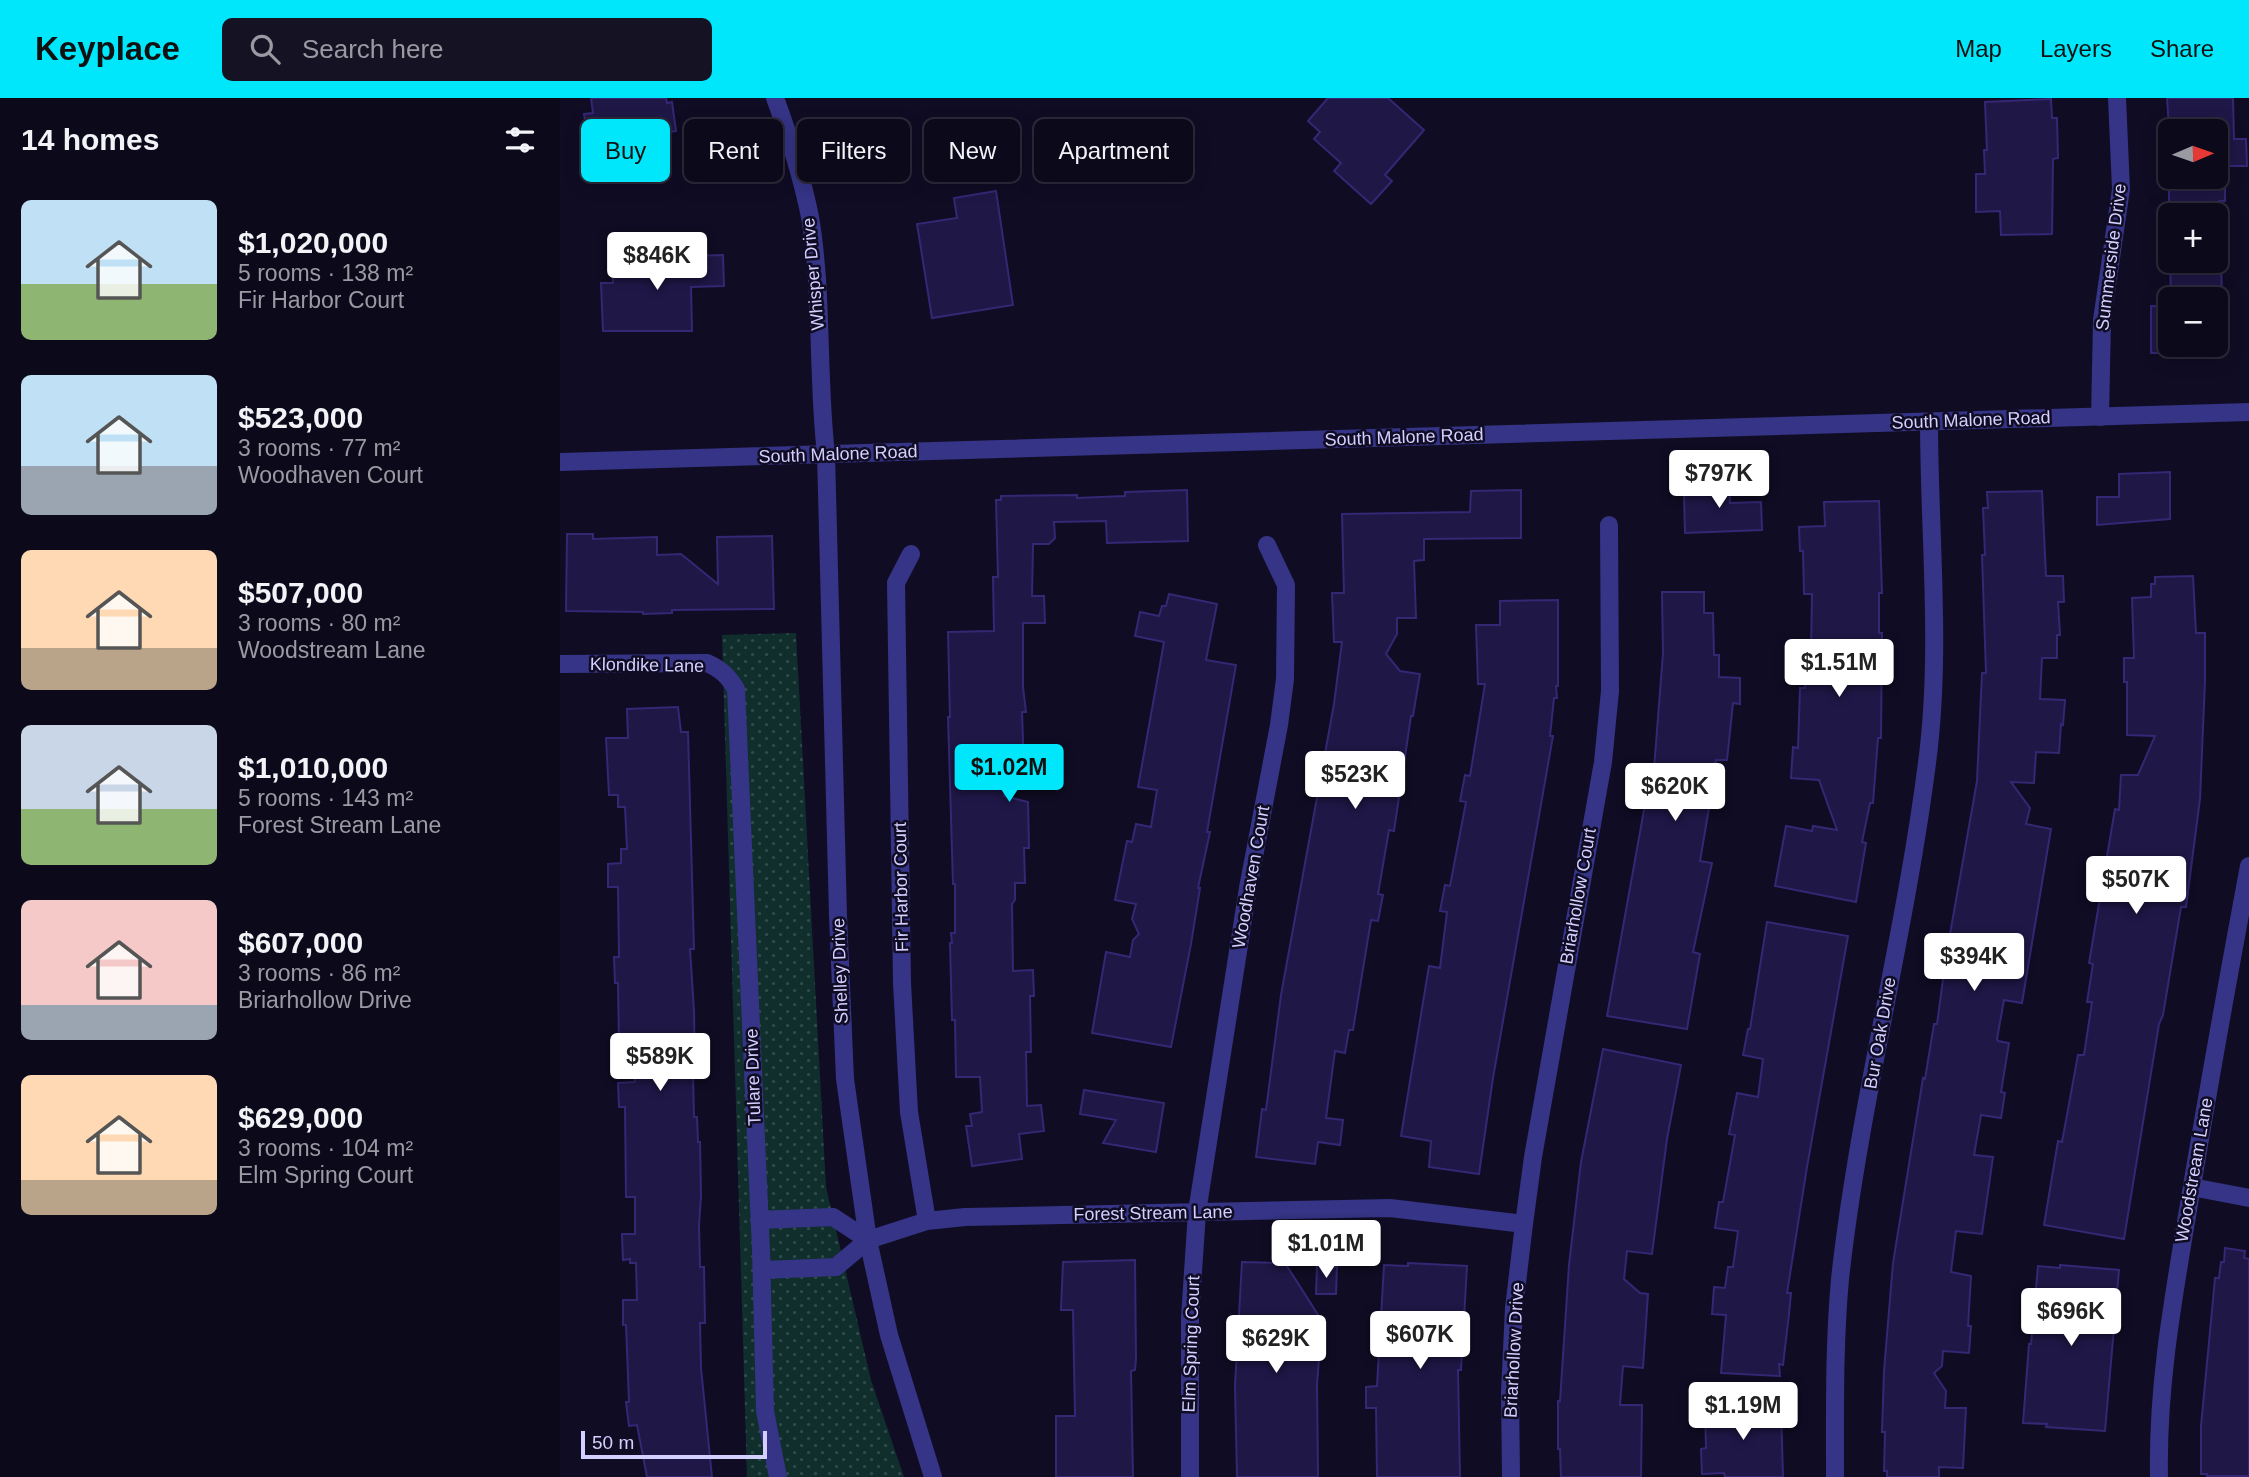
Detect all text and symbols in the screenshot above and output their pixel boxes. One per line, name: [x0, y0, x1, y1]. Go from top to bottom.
search box: [222, 18, 712, 81]
text: Keyplace: [35, 30, 180, 67]
icon: search: [246, 30, 284, 68]
text: Search here: [302, 34, 444, 64]
text: Map: [1955, 35, 2002, 62]
text: Layers: [2040, 35, 2112, 62]
text: Share: [2150, 35, 2214, 62]
chip: Buy: [581, 119, 670, 182]
chip: Rent: [684, 119, 783, 182]
chip: Filters: [797, 119, 910, 182]
chip: New: [924, 119, 1020, 182]
chip: Apartment: [1034, 119, 1193, 182]
north arrow: [2158, 119, 2228, 189]
map controls: [2158, 119, 2228, 357]
icon: filters: [501, 121, 539, 159]
text: 14 homes: [21, 123, 159, 156]
street label: Summerside Drive: [2092, 182, 2130, 332]
button: +: [2158, 203, 2228, 273]
street label: Whisper Drive: [798, 217, 828, 331]
text: $1,020,000: [238, 226, 388, 259]
icon: home: [77, 228, 161, 312]
pin: $846K: [608, 232, 706, 292]
text: $846K: [623, 242, 691, 268]
text: 5 rooms · 138 m²: [238, 260, 413, 286]
text: Fir Harbor Court: [238, 287, 404, 313]
button: −: [2158, 287, 2228, 357]
text: $523,000: [238, 401, 363, 434]
icon: home: [77, 403, 161, 487]
street label: South Malone Road: [1891, 407, 2051, 433]
street label: South Malone Road: [1324, 424, 1484, 450]
text: 3 rooms · 77 m²: [238, 435, 400, 461]
street label: South Malone Road: [758, 441, 918, 467]
pin: $797K: [1670, 450, 1768, 510]
text: $797K: [1685, 460, 1753, 486]
text: Woodhaven Court: [238, 462, 423, 488]
text: $507,000: [238, 576, 363, 609]
icon: home: [77, 578, 161, 662]
text: 3 rooms · 80 m²: [238, 610, 400, 636]
text: Woodstream Lane: [238, 637, 426, 663]
pin: $1.51M: [1782, 640, 1896, 699]
text: $1.51M: [1801, 649, 1877, 675]
street label: Klondike Lane: [590, 654, 704, 676]
pin: $1.02M: [952, 744, 1066, 804]
text: $1,010,000: [238, 751, 388, 784]
pin: $523K: [1306, 752, 1404, 811]
icon: home: [77, 753, 161, 837]
text: $1.02M: [971, 754, 1047, 780]
text: $523K: [1321, 761, 1389, 787]
pin: $620K: [1626, 764, 1724, 823]
text: $620K: [1641, 773, 1709, 799]
text: 5 rooms · 143 m²: [238, 785, 413, 811]
street label: Woodhaven Court: [1229, 804, 1273, 950]
text: Forest Stream Lane: [238, 812, 441, 838]
street label: Fir Harbor Court: [890, 822, 912, 952]
street label: Briarhollow Court: [1556, 826, 1600, 966]
pin: $507K: [2087, 856, 2185, 916]
text: $507K: [2102, 866, 2170, 892]
street label: Shelley Drive: [828, 918, 852, 1024]
text: $607,000: [238, 926, 363, 959]
icon: home: [77, 928, 161, 1012]
pin: $394K: [1925, 934, 2023, 993]
text: $394K: [1940, 943, 2008, 969]
text: 3 rooms · 86 m²: [238, 960, 400, 986]
street label: Bur Oak Drive: [1860, 976, 1900, 1090]
text: Briarhollow Drive: [238, 987, 412, 1013]
street label: Tulare Drive: [741, 1028, 765, 1126]
pin: $589K: [611, 1034, 709, 1093]
text: $589K: [626, 1043, 694, 1069]
street label: Woodstream Lane: [2171, 1096, 2217, 1244]
text: $629,000: [238, 1101, 363, 1134]
icon: home: [77, 1103, 161, 1187]
text: 3 rooms · 104 m²: [238, 1135, 413, 1161]
text: Elm Spring Court: [238, 1162, 413, 1188]
street label: Forest Stream Lane: [1073, 1202, 1233, 1224]
pin: $1.01M: [1269, 1220, 1383, 1280]
text: $1.01M: [1288, 1230, 1364, 1256]
street label: Elm Spring Court: [1179, 1275, 1203, 1413]
street label: Briarhollow Drive: [1500, 1282, 1528, 1418]
pin: $696K: [2022, 1288, 2120, 1348]
text: $696K: [2037, 1298, 2105, 1324]
pin: $607K: [1371, 1312, 1469, 1371]
pin: $629K: [1227, 1316, 1325, 1375]
text: $607K: [1386, 1321, 1454, 1347]
text: $629K: [1242, 1325, 1310, 1351]
pin: $1.19M: [1686, 1382, 1800, 1442]
text: $1.19M: [1705, 1392, 1781, 1418]
scale bar: [581, 1428, 766, 1460]
text: 50 m: [592, 1432, 634, 1453]

